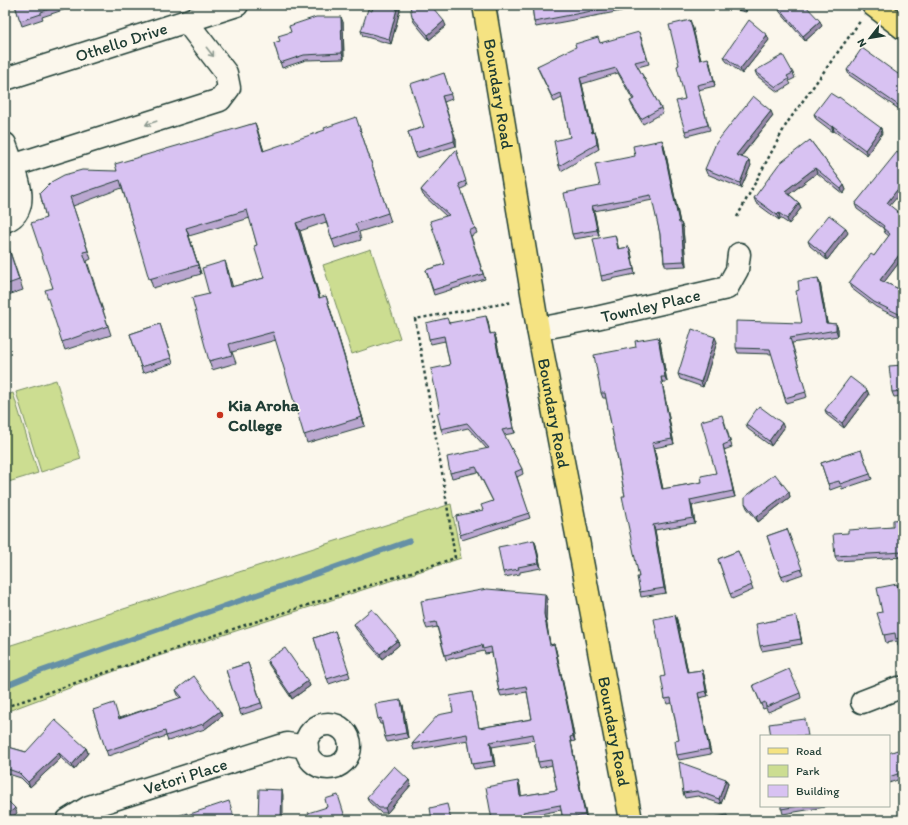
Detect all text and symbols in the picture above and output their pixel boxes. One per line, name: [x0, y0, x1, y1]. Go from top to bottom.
street label: Othello Drive: [73, 18, 170, 66]
north arrow: [850, 18, 890, 58]
text: N: [854, 36, 869, 49]
street label: Boundary Road: [480, 37, 518, 150]
one-way arrow: [206, 46, 214, 57]
one-way arrow: [144, 120, 157, 127]
street label: Townley Place: [599, 284, 702, 327]
street label: Boundary Road: [534, 356, 574, 470]
place label: Kia Aroha College: [228, 395, 299, 436]
marker: Kia Aroha College: [215, 410, 225, 420]
street label: Boundary Road: [594, 675, 634, 788]
legend: [760, 735, 890, 807]
text: Road: [796, 744, 822, 758]
street label: Vetori Place: [141, 754, 230, 799]
text: Park: [796, 764, 820, 778]
text: Building: [796, 784, 840, 798]

